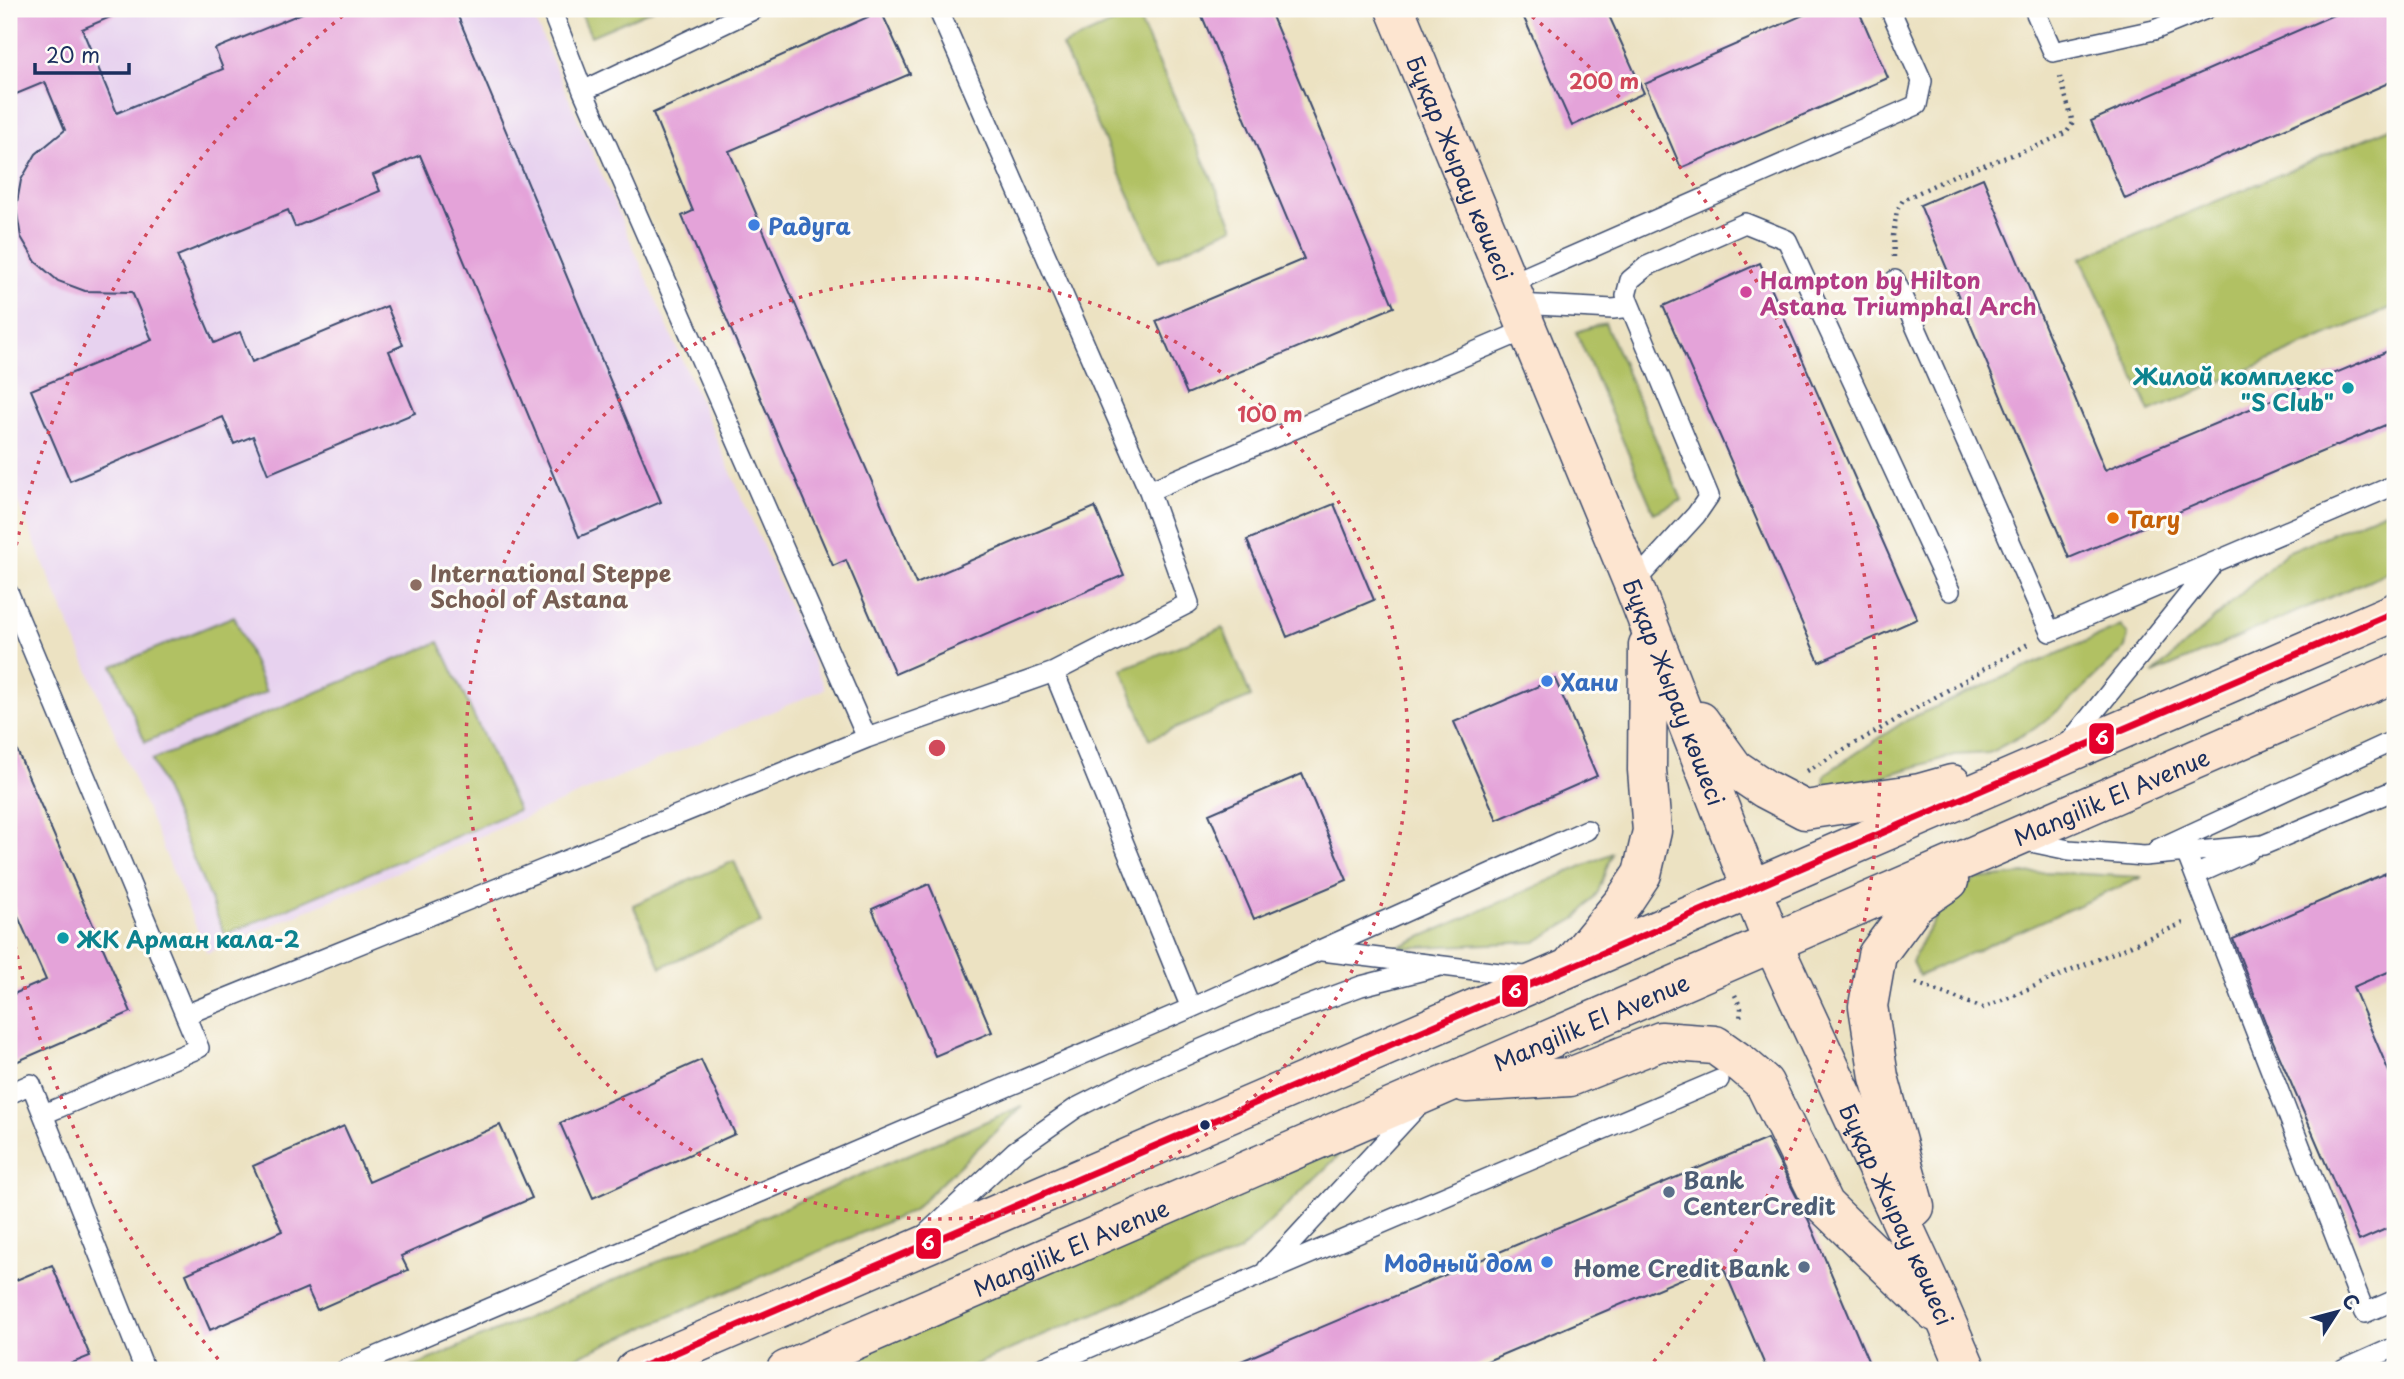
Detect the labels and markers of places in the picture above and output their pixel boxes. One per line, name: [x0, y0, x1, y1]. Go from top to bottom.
place label: Радуга: [768, 208, 851, 243]
marker: Радуга: [746, 217, 762, 233]
place label: Hampton by Hilton Astana Triumphal Arch: [1759, 262, 2037, 323]
marker: Hampton by Hilton Astana Triumphal Arch: [1738, 284, 1754, 300]
place label: Жилой комплекс "S Club": [2132, 358, 2334, 419]
marker: Жилой комплекс "S Club": [2340, 380, 2356, 396]
place label: Tary: [2127, 501, 2180, 536]
marker: Tary: [2105, 510, 2121, 526]
place label: International Steppe School of Astana: [430, 555, 672, 616]
marker: International Steppe School of Astana: [408, 577, 424, 593]
place label: Хани: [1561, 664, 1619, 699]
marker: Хани: [1539, 673, 1555, 689]
centre of rings: [925, 736, 949, 760]
place label: ЖК Арман кала-2: [76, 921, 300, 956]
marker: ЖК Арман кала-2: [55, 930, 71, 946]
unlabelled marker: [1198, 1118, 1212, 1132]
place label: Bank CenterCredit: [1683, 1162, 1836, 1223]
marker: Bank CenterCredit: [1661, 1184, 1677, 1200]
place label: Модный дом: [1384, 1245, 1533, 1280]
place label: Home Credit Bank: [1573, 1250, 1791, 1285]
marker: Модный дом: [1539, 1254, 1555, 1270]
marker: Home Credit Bank: [1796, 1259, 1812, 1275]

